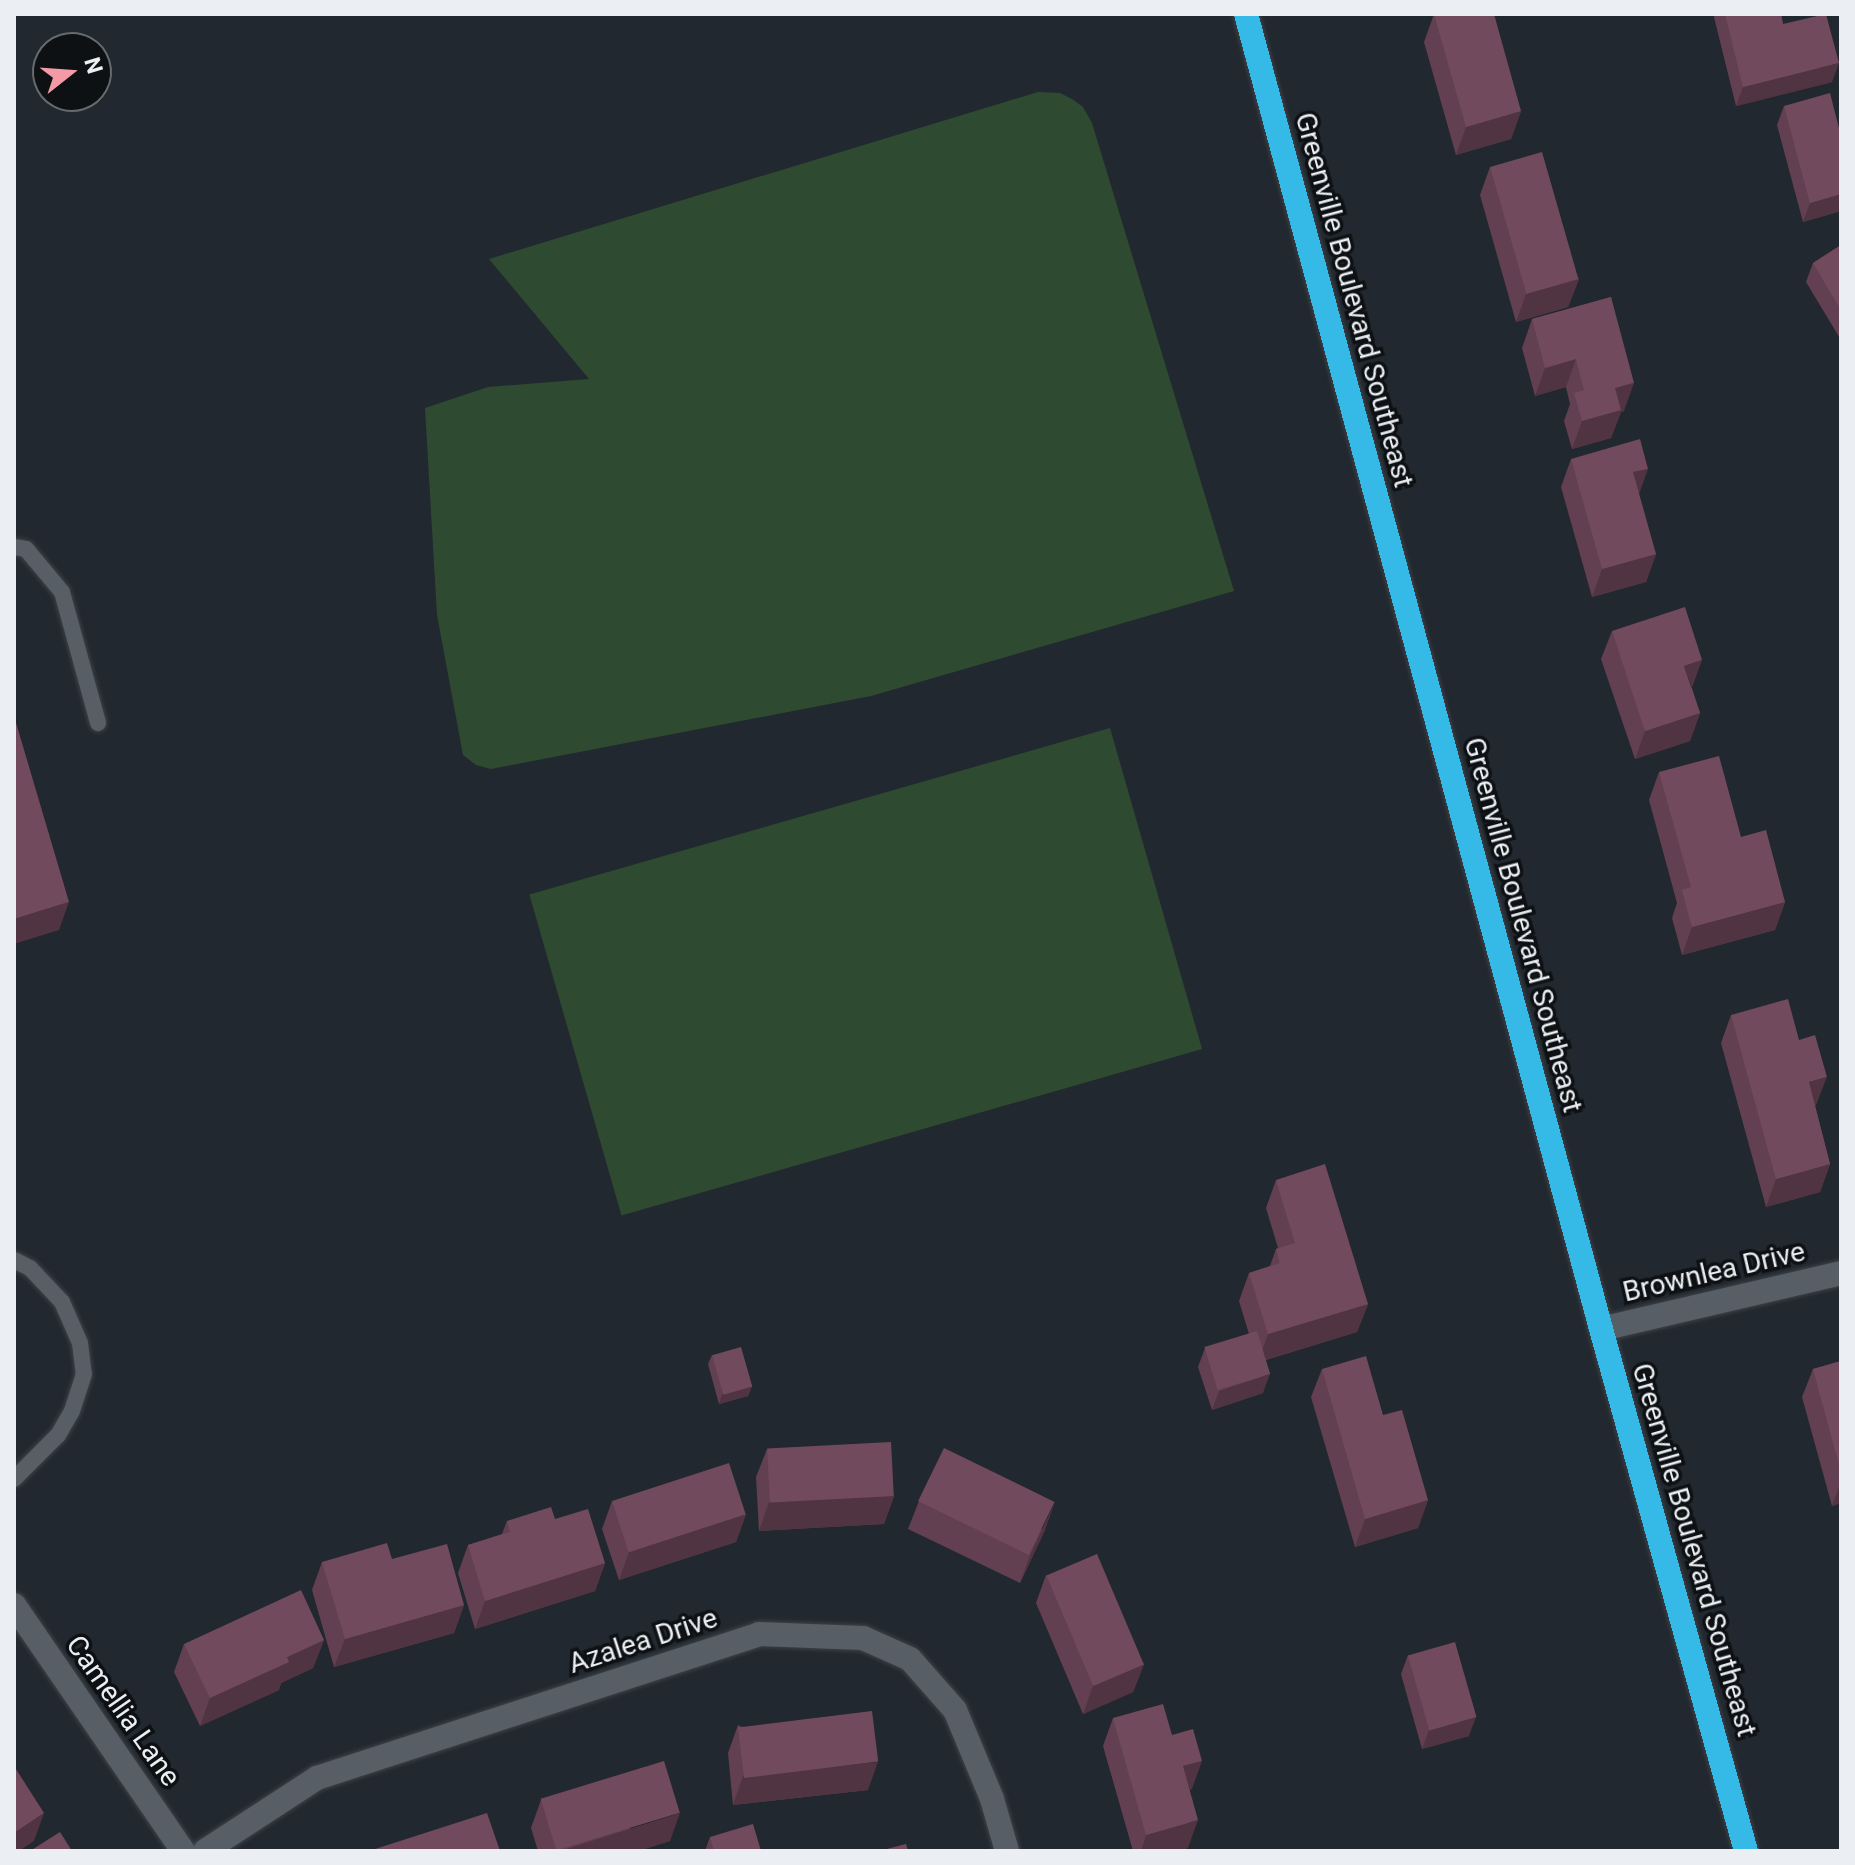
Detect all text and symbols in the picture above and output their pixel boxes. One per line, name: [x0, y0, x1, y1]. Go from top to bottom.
north arrow: [32, 32, 112, 112]
text: N: [79, 54, 108, 77]
street label: Greenville Boulevard Southeast: [1288, 109, 1420, 491]
street label: Greenville Boulevard Southeast: [1457, 734, 1589, 1116]
street label: Brownlea Drive: [1620, 1235, 1808, 1309]
street label: Greenville Boulevard Southeast: [1625, 1360, 1763, 1740]
street label: Azalea Drive: [564, 1601, 722, 1681]
street label: Camellia Lane: [59, 1629, 187, 1793]

